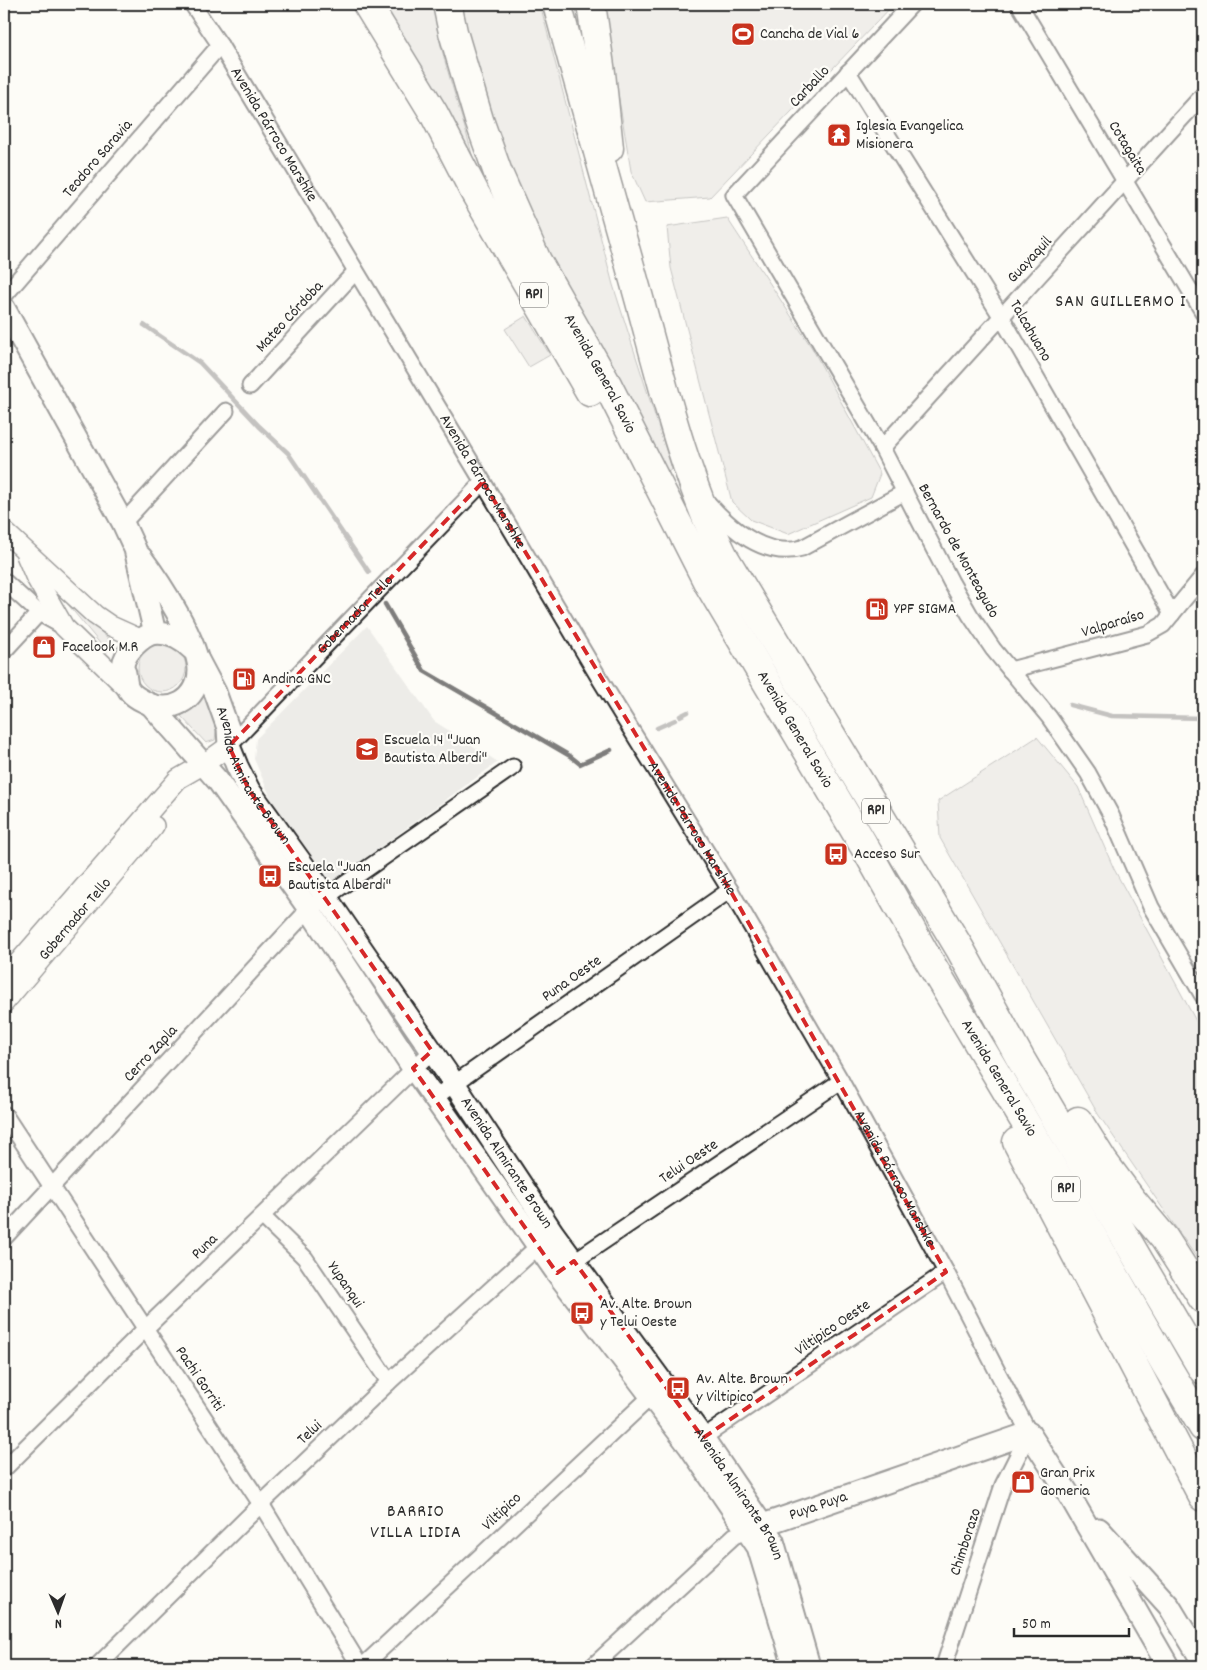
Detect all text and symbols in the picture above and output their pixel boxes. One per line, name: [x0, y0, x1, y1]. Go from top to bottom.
sports icon: Cancha de Vial 6: [730, 21, 756, 47]
place label: Cancha de Vial 6: [760, 23, 860, 46]
street label: Carballo: [784, 61, 836, 113]
street label: Avenida Párroco Marshke: [224, 63, 323, 206]
street label: Teodoro Saravia: [57, 114, 139, 203]
place label: Iglesia Evangelica Misionera: [856, 115, 964, 156]
street label: Cotagaita: [1102, 117, 1152, 180]
temple icon: Iglesia Evangelica Misionera: [826, 122, 852, 148]
street label: Guayaquil: [1002, 231, 1058, 289]
street label: Mateo Córdoba: [251, 276, 330, 358]
road number: RP1: [520, 282, 548, 308]
district label: SAN GUILLERMO I: [1055, 290, 1187, 315]
street label: Talcahuano: [1003, 296, 1057, 366]
street label: Avenida General Savio: [558, 310, 642, 438]
street label: Avenida Párroco Marshke: [433, 410, 532, 553]
street label: Bernardo de Monteagudo: [911, 479, 1005, 623]
street label: Gobernador Tello: [311, 570, 399, 660]
fuel station icon: YPF SIGMA: [864, 596, 890, 622]
place label: YPF SIGMA: [894, 598, 956, 621]
street label: Valparaíso: [1079, 604, 1147, 644]
shop icon: Facelook M.R: [31, 634, 57, 660]
place label: Facelook M.R: [62, 636, 138, 659]
fuel station icon: Andina GNC: [231, 666, 257, 692]
street label: Avenida General Savio: [751, 666, 839, 793]
place label: Andina GNC: [262, 668, 331, 691]
street label: Avenida Almirante Brown: [210, 703, 296, 850]
place label: Escuela 14 "Juan Bautista Alberdi": [384, 729, 487, 770]
school or university icon: Escuela 14 "Juan Bautista Alberdi": [354, 736, 380, 762]
street label: Avenida Párroco Marshke: [642, 757, 742, 899]
road number: RP1: [862, 798, 890, 824]
bus stop icon: Acceso Sur: [823, 841, 849, 867]
place label: Acceso Sur: [854, 843, 920, 866]
place label: Escuela "Juan Bautista Alberdi": [288, 856, 391, 897]
bus stop icon: Escuela "Juan Bautista Alberdi": [257, 863, 283, 889]
street label: Gobernador Tello: [33, 873, 117, 966]
street label: Puna Oeste: [537, 950, 607, 1008]
street label: Avenida General Savio: [955, 1015, 1043, 1141]
street label: Cerro Zapla: [118, 1020, 184, 1088]
street label: Avenida Almirante Brown: [455, 1092, 559, 1233]
street label: Avenida Párroco Marshke: [848, 1106, 942, 1251]
street label: Telui Oeste: [655, 1134, 723, 1190]
road number: RP1: [1052, 1176, 1080, 1202]
street label: Puna: [187, 1228, 224, 1265]
street label: Yupanqui: [321, 1257, 369, 1313]
place label: Av. Alte. Brown y Telui Oeste: [600, 1293, 692, 1334]
street label: Viltipico Oeste: [791, 1294, 875, 1362]
bus stop icon: Av. Alte. Brown y Telui Oeste: [569, 1300, 595, 1326]
street label: Pachi Gorriti: [169, 1342, 229, 1416]
place label: Av. Alte. Brown y Viltipico: [696, 1368, 788, 1409]
bus stop icon: Av. Alte. Brown y Viltipico: [665, 1375, 691, 1401]
street label: Telui: [292, 1415, 328, 1451]
street label: Avenida Almirante Brown: [688, 1423, 789, 1563]
place label: Gran Prix Gomeria: [1040, 1462, 1095, 1503]
shop icon: Gran Prix Gomeria: [1010, 1469, 1036, 1495]
street label: Puya Puya: [786, 1485, 851, 1526]
street label: Viltipico: [477, 1488, 527, 1536]
district label: BARRIO VILLA LIDIA: [370, 1500, 462, 1546]
street label: Chimborazo: [944, 1505, 988, 1579]
north arrow: [32, 1588, 82, 1638]
scale bar: [1014, 1605, 1130, 1637]
text: N: [54, 1613, 62, 1633]
text: 50 m: [1022, 1614, 1051, 1636]

